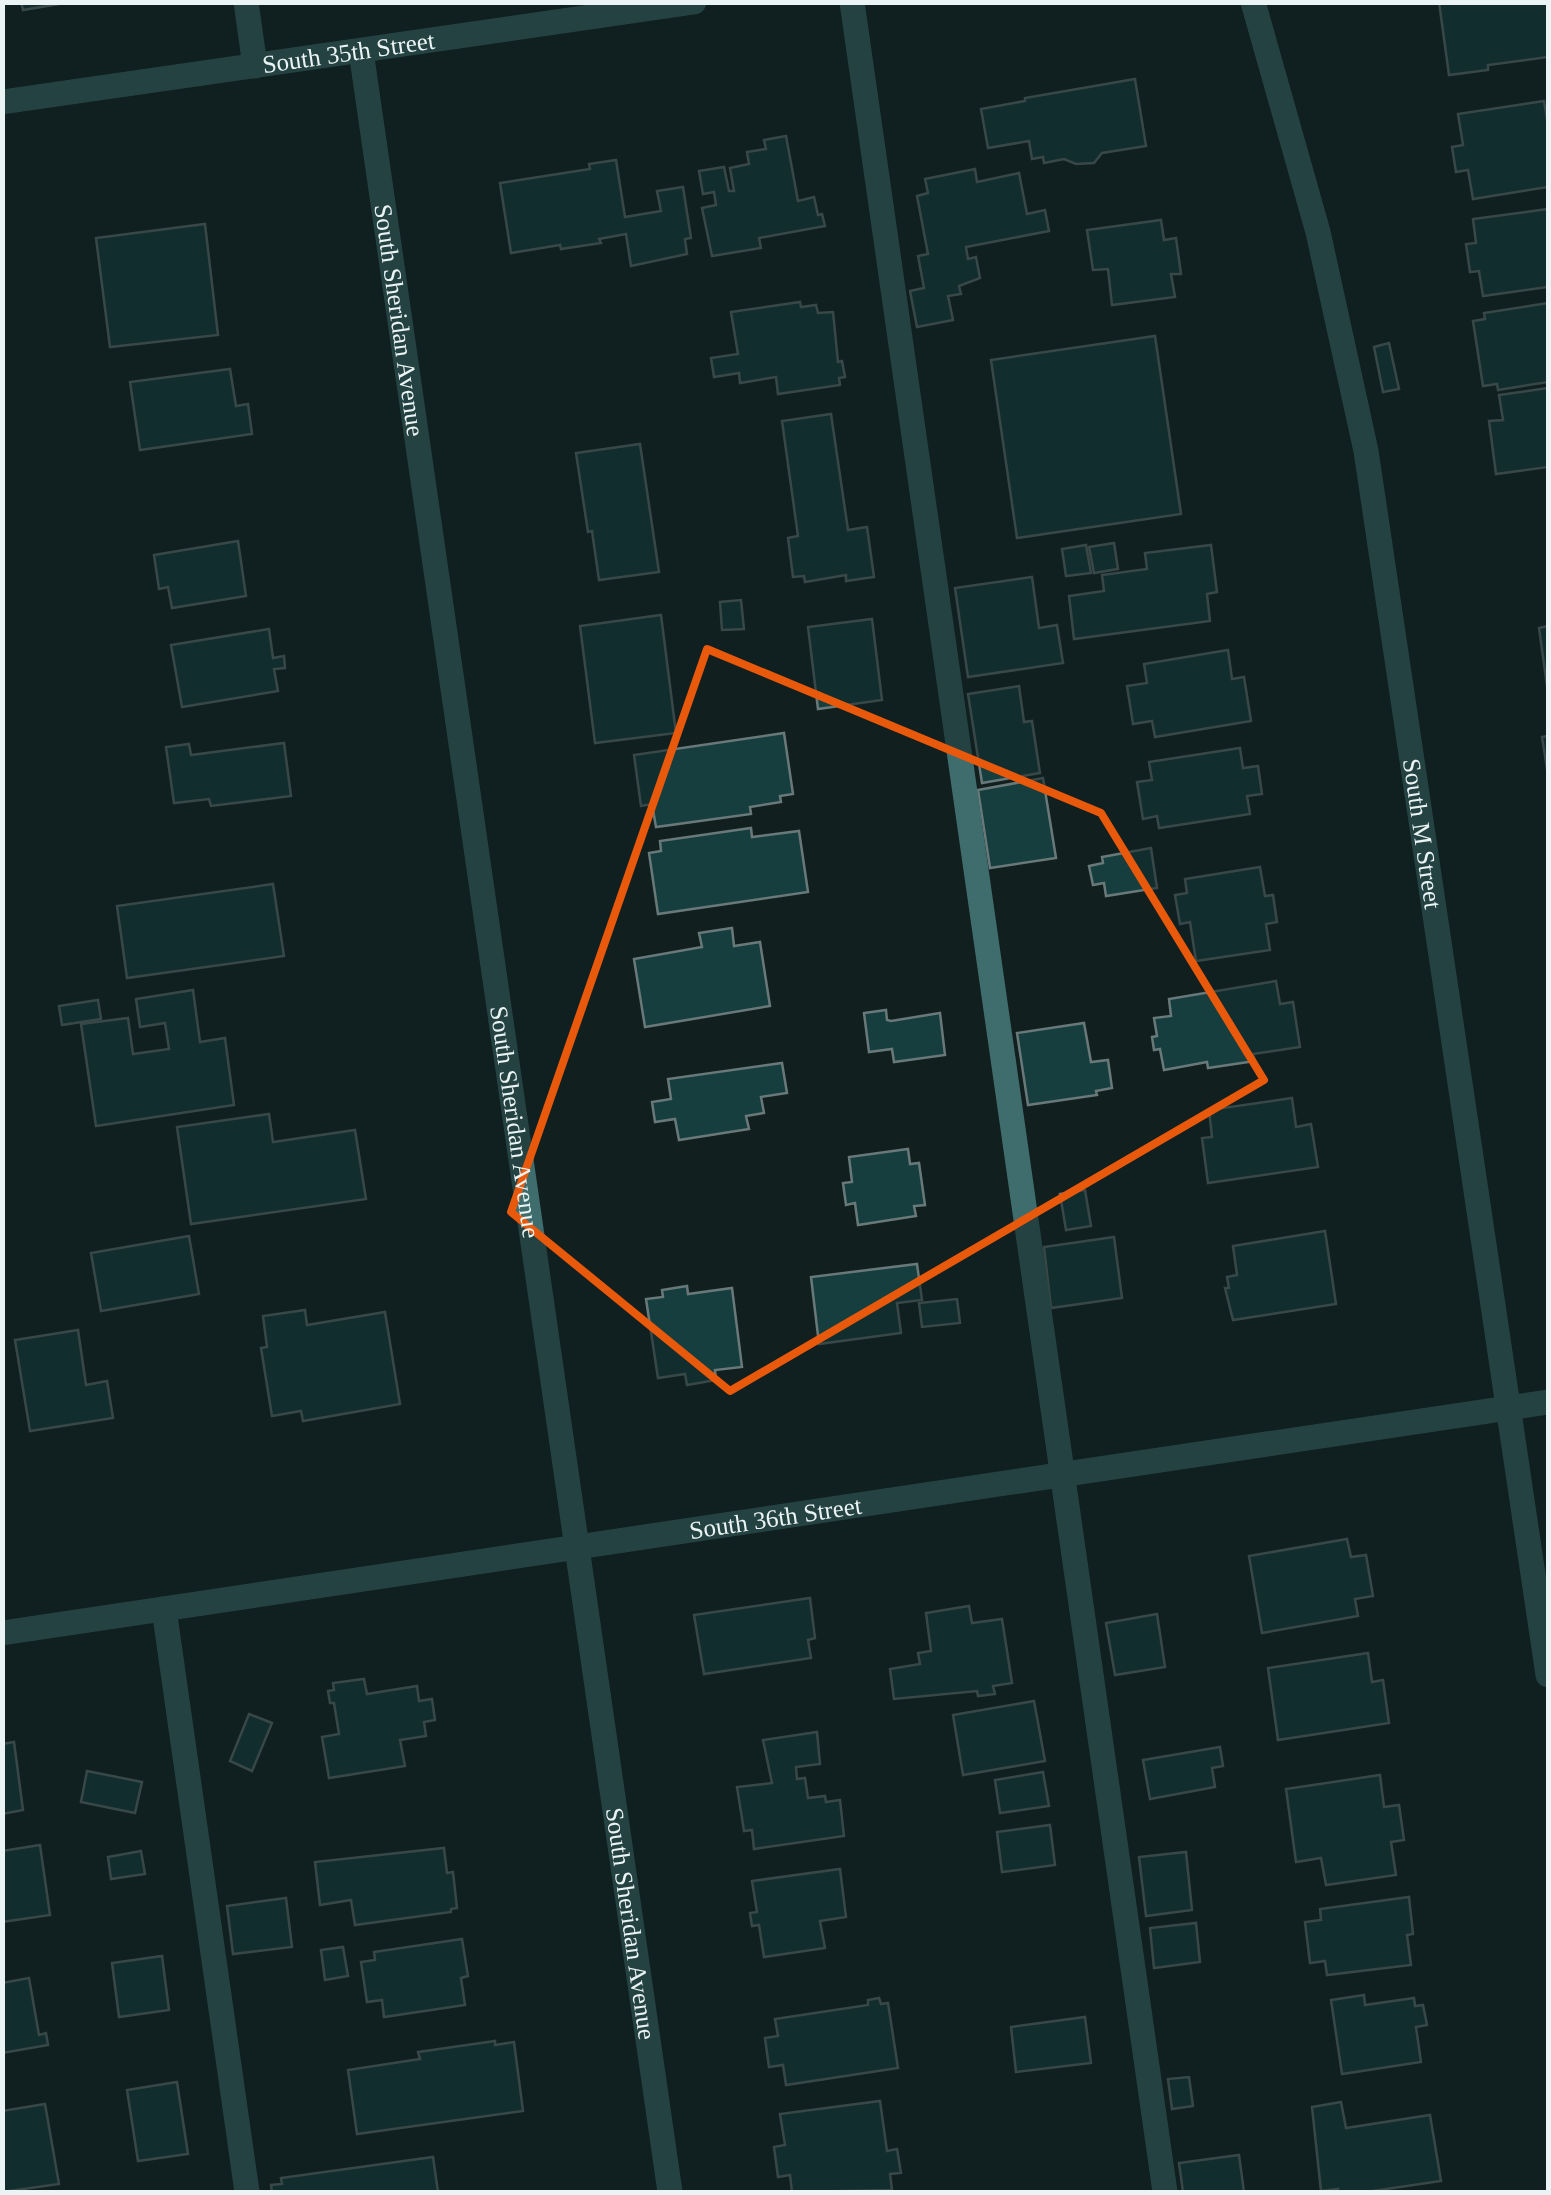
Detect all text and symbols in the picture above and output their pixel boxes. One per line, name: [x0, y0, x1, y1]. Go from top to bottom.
street label: South 35th Street: [261, 26, 436, 78]
street label: South Sheridan Avenue: [370, 202, 430, 438]
street label: South M Street: [1398, 757, 1447, 911]
street label: South Sheridan Avenue: [485, 1004, 546, 1240]
street label: South 36th Street: [688, 1491, 863, 1544]
street label: South Sheridan Avenue: [601, 1806, 661, 2041]

